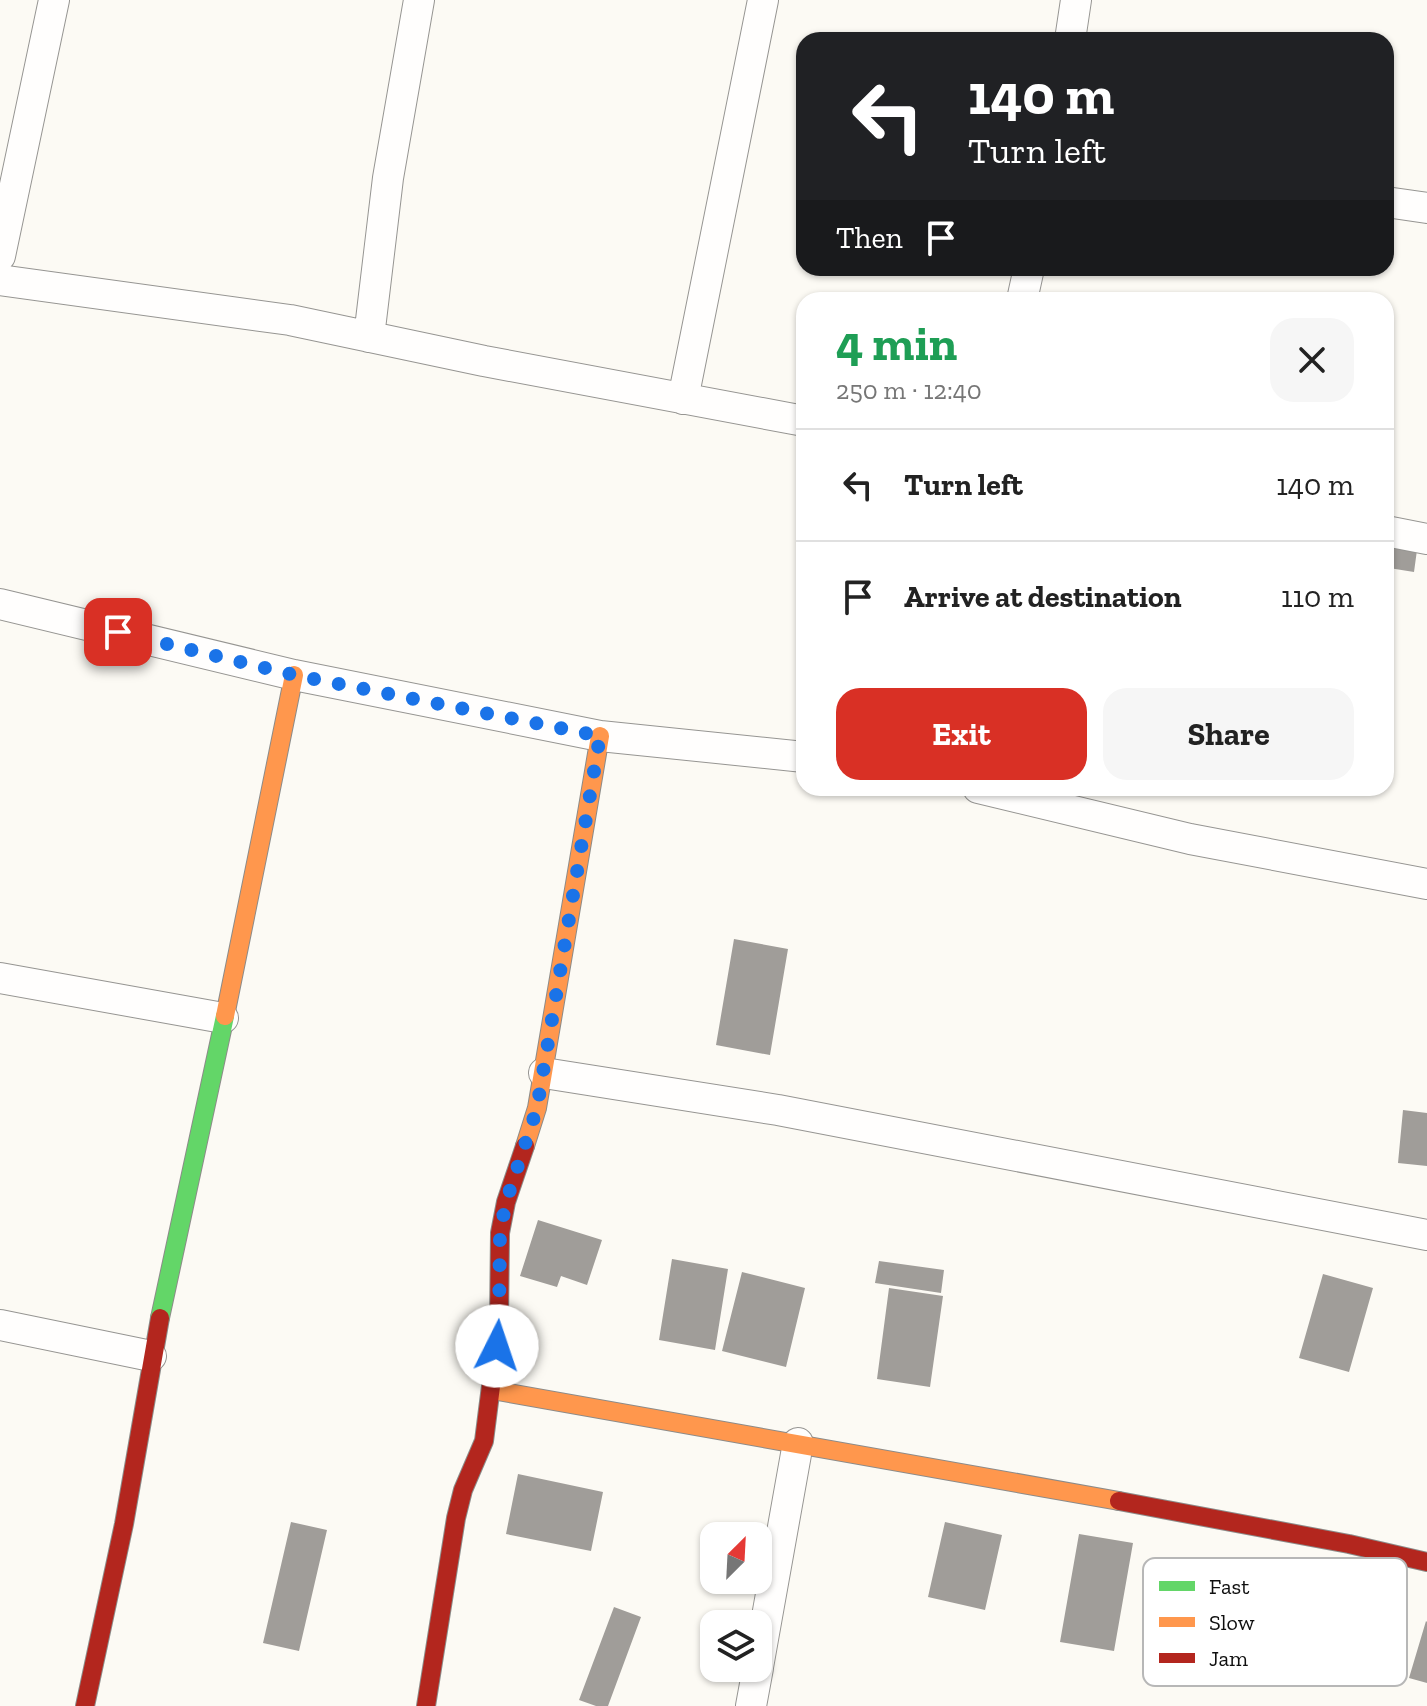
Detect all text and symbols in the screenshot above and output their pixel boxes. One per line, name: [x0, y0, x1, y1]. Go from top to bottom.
text: 140 m: [968, 61, 1114, 128]
icon: left: [836, 64, 940, 168]
text: Turn left: [968, 129, 1106, 172]
icon: arrive: [919, 216, 963, 260]
text: Then: [836, 220, 903, 256]
text: 4 min: [836, 315, 957, 372]
button: close: [1270, 318, 1354, 402]
text: 250 m · 12:40: [836, 374, 982, 406]
icon: left: [836, 463, 880, 507]
text: Turn left: [904, 467, 1023, 503]
text: 140 m: [1276, 467, 1354, 503]
icon: arrive: [836, 575, 880, 619]
text: Arrive at destination: [904, 579, 1181, 615]
text: 110 m: [1281, 579, 1354, 615]
pin: [84, 598, 152, 666]
icon: arrive: [96, 610, 140, 654]
button: Exit: [836, 688, 1087, 780]
button: Share: [1103, 688, 1354, 780]
position arrow: [455, 1304, 539, 1388]
north arrow: [700, 1522, 772, 1594]
map controls: [700, 1522, 772, 1682]
legend: [1143, 1558, 1407, 1686]
text: Fast: [1209, 1573, 1250, 1600]
text: Slow: [1209, 1609, 1255, 1636]
button: layers: [700, 1610, 772, 1682]
text: Jam: [1209, 1645, 1248, 1672]

